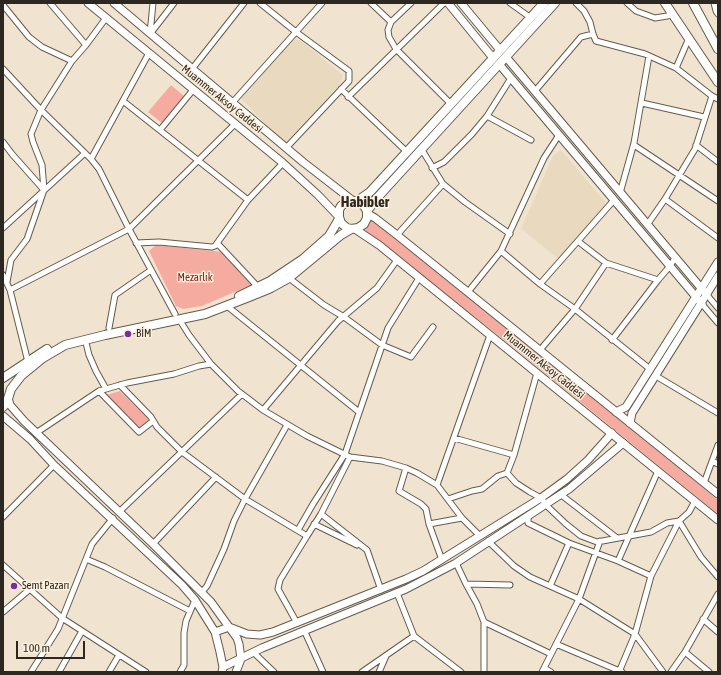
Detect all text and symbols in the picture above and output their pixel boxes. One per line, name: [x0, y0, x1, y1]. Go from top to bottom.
street label: Muammer Aksoy Caddesi: [179, 62, 265, 136]
district label: Habibler: [341, 193, 389, 211]
park label: Mezarlık: [178, 271, 212, 285]
place label: BİM: [136, 327, 151, 341]
street label: Muammer Aksoy Caddesi: [501, 328, 587, 402]
marker: BİM: [123, 329, 133, 339]
place label: Semt Pazarı: [22, 579, 69, 593]
marker: Semt Pazarı: [9, 581, 19, 591]
scale bar: [18, 633, 87, 659]
text: 100 m: [23, 641, 50, 655]

